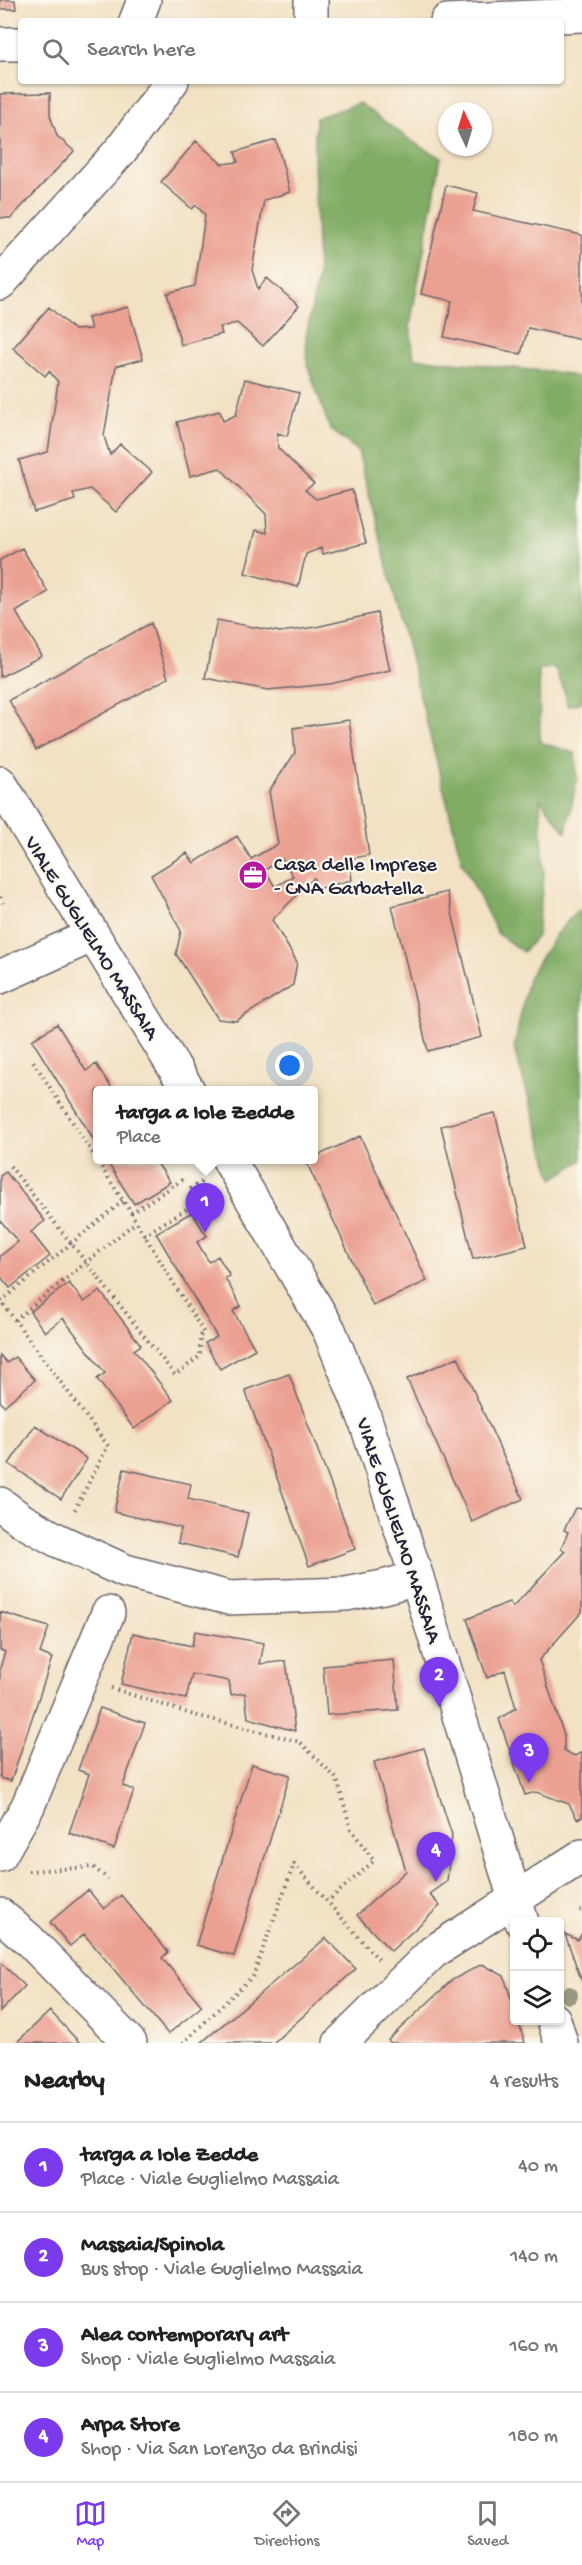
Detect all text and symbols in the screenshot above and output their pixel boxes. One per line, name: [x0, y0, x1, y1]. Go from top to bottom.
search box: [18, 18, 564, 84]
icon: search: [39, 35, 72, 68]
text: Search here: [87, 38, 195, 64]
north arrow: [438, 102, 492, 156]
street label: VIALE GUGLIELMO MASSAIA: [17, 832, 164, 1047]
place label: Casa delle Imprese - CNA Garbatella: [274, 854, 438, 903]
office icon: Casa delle Imprese - CNA Garbatella: [237, 859, 269, 891]
your location: [275, 1051, 304, 1080]
popup: [93, 1086, 318, 1164]
text: targa a Iole Zedde: [117, 1101, 294, 1127]
text: Place: [117, 1127, 161, 1150]
pin: 1: [186, 1184, 224, 1233]
street label: VIALE GUGLIELMO MASSAIA: [348, 1414, 445, 1648]
pin: 2: [420, 1658, 458, 1707]
pin: 3: [510, 1734, 548, 1783]
pin: 4: [416, 1832, 456, 1882]
map controls: [510, 1917, 564, 2025]
button: locate: [510, 1917, 564, 1971]
button: layers: [510, 1971, 564, 2025]
text: Nearby: [24, 2067, 105, 2098]
text: 4 results: [490, 2071, 558, 2094]
text: targa a Iole Zedde: [81, 2143, 258, 2169]
text: 1: [39, 2156, 48, 2179]
text: 40 m: [518, 2156, 558, 2179]
text: Place · Viale Guglielmo Massaia: [81, 2169, 339, 2192]
text: Massaia/Spinola: [81, 2233, 224, 2259]
text: 2: [39, 2246, 48, 2269]
text: 140 m: [510, 2246, 558, 2269]
text: Bus stop · Viale Guglielmo Massaia: [81, 2259, 363, 2282]
text: Alea contemporary art: [81, 2323, 288, 2349]
text: 3: [38, 2336, 49, 2359]
text: 160 m: [509, 2336, 558, 2359]
text: Shop · Viale Guglielmo Massaia: [81, 2349, 335, 2372]
text: Arpa Store: [81, 2413, 180, 2439]
text: 4: [39, 2426, 48, 2449]
text: 180 m: [509, 2426, 558, 2449]
text: Shop · Via San Lorenzo da Brindisi: [81, 2439, 358, 2462]
tab: Map: [74, 2497, 107, 2552]
tab: Directions: [254, 2497, 320, 2552]
tab: Saved: [467, 2497, 508, 2552]

